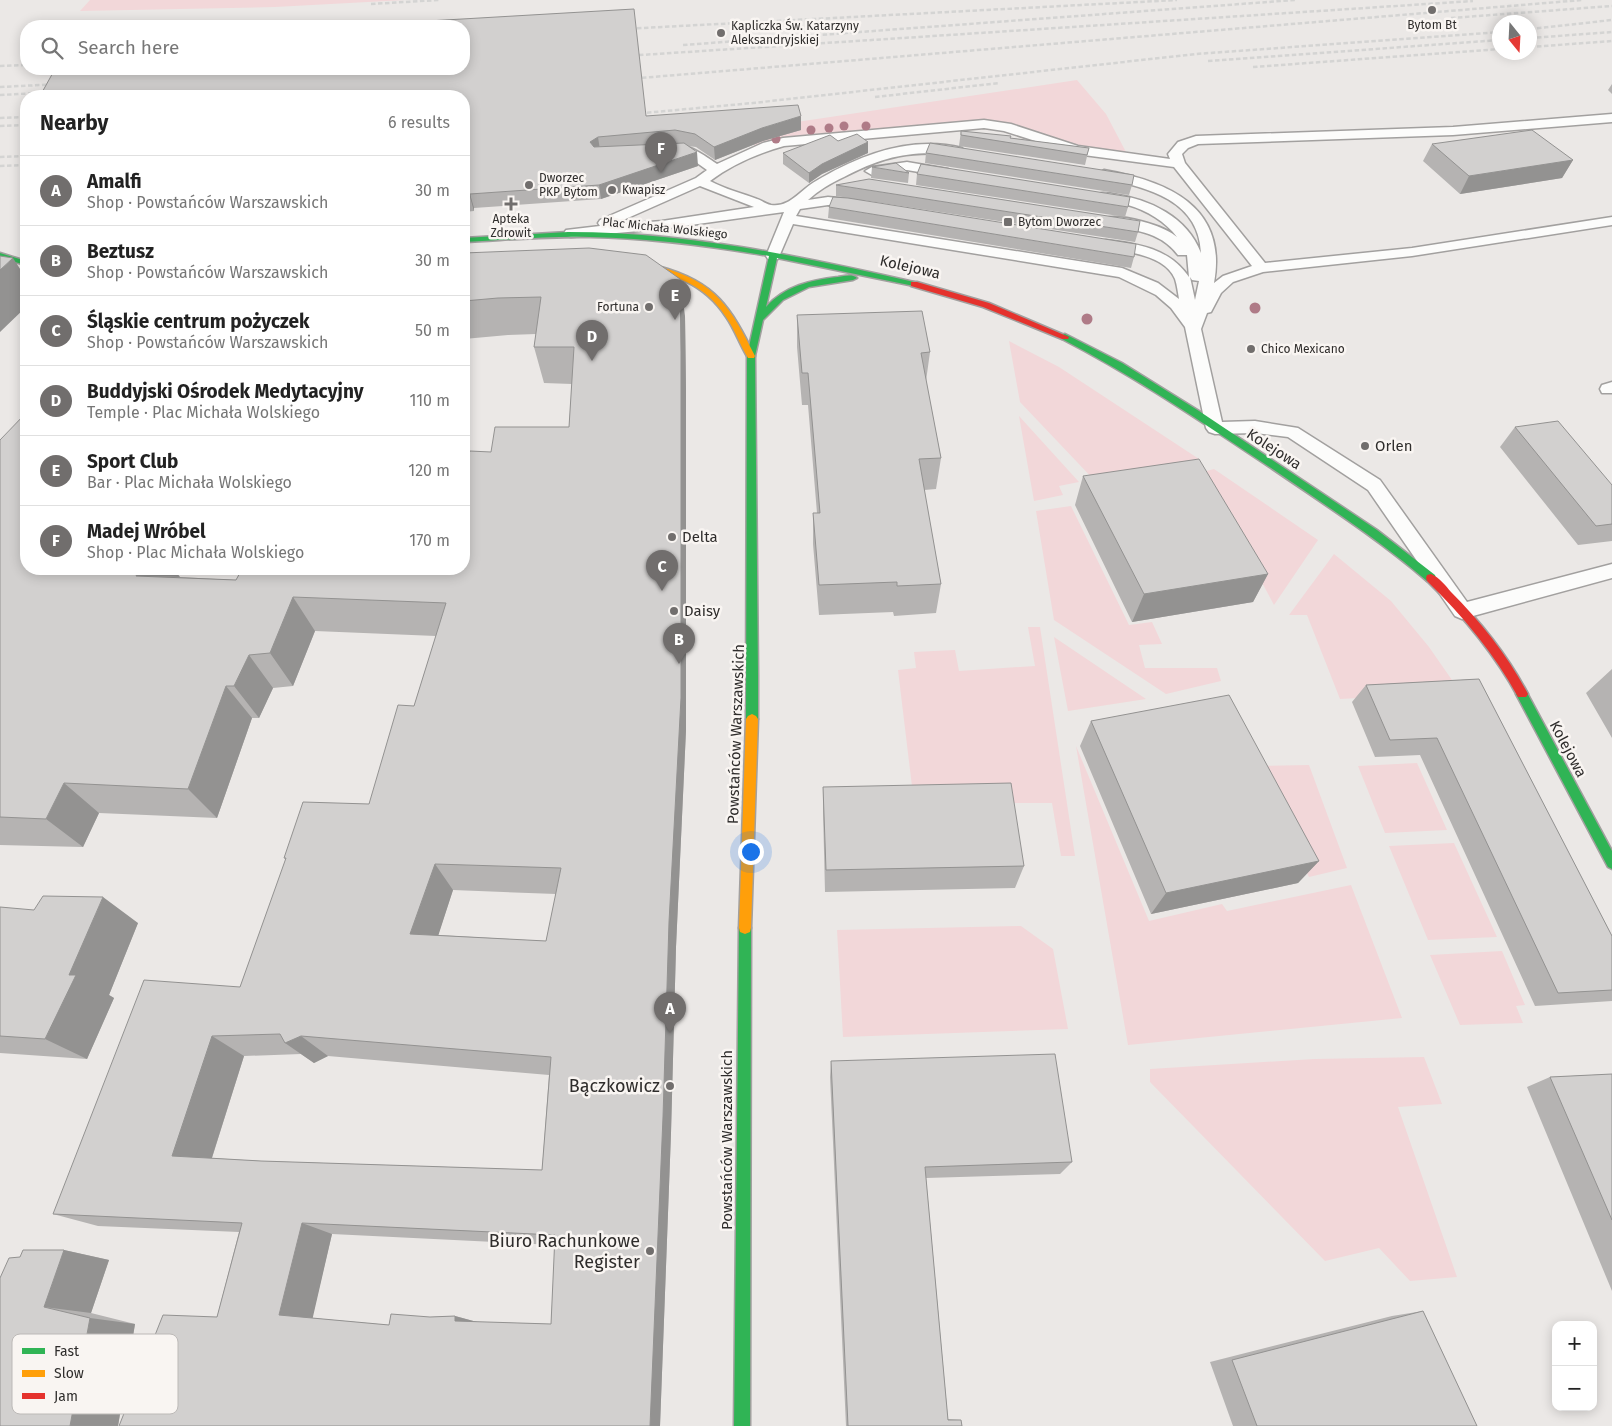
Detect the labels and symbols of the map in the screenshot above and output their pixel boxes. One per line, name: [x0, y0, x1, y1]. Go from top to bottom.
marker: Bytom Bt: [1426, 4, 1438, 16]
north arrow: [1492, 15, 1537, 60]
place label: Kapliczka Św. Katarzyny Aleksandryjskiej: [731, 18, 859, 47]
place label: Bytom Bt: [1407, 18, 1457, 32]
marker: Kapliczka Św. Katarzyny Aleksandryjskiej: [715, 27, 727, 39]
pin: F: [645, 132, 677, 173]
place label: Dworzec PKP Bytom: [539, 171, 598, 199]
marker: Dworzec PKP Bytom: [523, 179, 535, 191]
place label: Kwapisz: [622, 183, 665, 197]
marker: Kwapisz: [606, 184, 618, 196]
marker: Apteka Zdrowit: [505, 198, 517, 210]
place label: Apteka Zdrowit: [491, 212, 532, 240]
street label: Plac Michała Wolskiego: [602, 214, 728, 242]
place label: Bytom Dworzec: [1018, 215, 1101, 229]
marker: Bytom Dworzec: [1002, 216, 1014, 228]
street label: Kolejowa: [878, 251, 942, 283]
pin: E: [659, 279, 691, 320]
place label: Fortuna: [597, 300, 639, 314]
marker: Fortuna: [643, 301, 655, 313]
pin: D: [576, 320, 608, 361]
place label: Chico Mexicano: [1261, 342, 1345, 356]
marker: Chico Mexicano: [1245, 343, 1257, 355]
street label: Kolejowa: [1243, 425, 1305, 473]
place label: Orlen: [1375, 437, 1412, 455]
marker: Orlen: [1359, 440, 1371, 452]
place label: Delta: [682, 528, 718, 546]
marker: Delta: [666, 531, 678, 543]
pin: C: [646, 550, 678, 591]
place label: Daisy: [684, 602, 721, 620]
marker: Daisy: [668, 605, 680, 617]
pin: B: [663, 623, 695, 664]
street label: Powstańców Warszawskich: [724, 644, 748, 824]
street label: Kolejowa: [1546, 718, 1590, 780]
your location: [738, 839, 764, 865]
pin: A: [654, 992, 686, 1033]
street label: Powstańców Warszawskich: [718, 1050, 736, 1230]
place label: Bączkowicz: [569, 1075, 660, 1097]
marker: Bączkowicz: [664, 1080, 676, 1092]
place label: Biuro Rachunkowe Register: [489, 1230, 640, 1273]
marker: Biuro Rachunkowe Register: [644, 1245, 656, 1257]
legend: [12, 1334, 178, 1414]
text: Fast: [54, 1343, 80, 1360]
text: Slow: [54, 1365, 84, 1382]
text: Jam: [54, 1388, 78, 1405]

